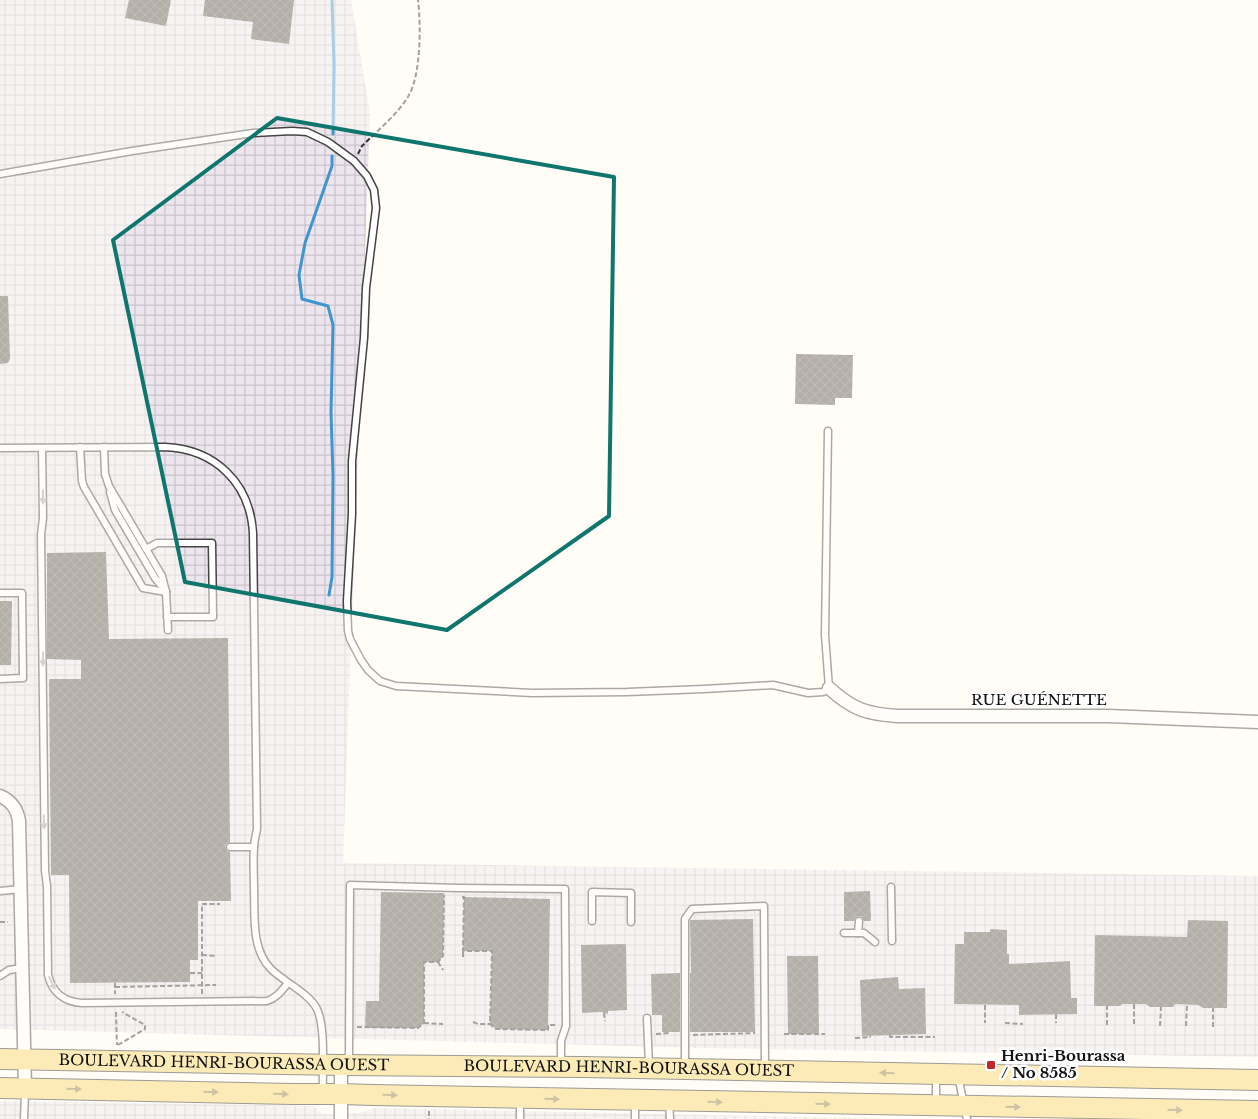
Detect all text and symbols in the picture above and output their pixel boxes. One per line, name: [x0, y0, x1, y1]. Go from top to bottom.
one-way arrow: [39, 489, 47, 505]
one-way arrow: [39, 651, 47, 667]
street label: RUE GUÉNETTE: [971, 690, 1107, 709]
one-way arrow: [41, 814, 49, 830]
one-way arrow: [48, 976, 56, 990]
place label: Henri-Bourassa / No 8585: [1001, 1046, 1126, 1082]
street label: BOULEVARD HENRI-BOURASSA OUEST: [59, 1050, 389, 1074]
street label: BOULEVARD HENRI-BOURASSA OUEST: [464, 1056, 794, 1080]
marker: Henri-Bourassa / No 8585: [985, 1059, 997, 1071]
one-way arrow: [878, 1068, 894, 1076]
one-way arrow: [66, 1085, 82, 1093]
one-way arrow: [203, 1088, 219, 1096]
one-way arrow: [273, 1090, 289, 1098]
one-way arrow: [382, 1092, 398, 1100]
one-way arrow: [545, 1095, 561, 1103]
one-way arrow: [707, 1098, 723, 1106]
one-way arrow: [815, 1100, 831, 1108]
one-way arrow: [1005, 1103, 1021, 1111]
one-way arrow: [1168, 1106, 1184, 1114]

